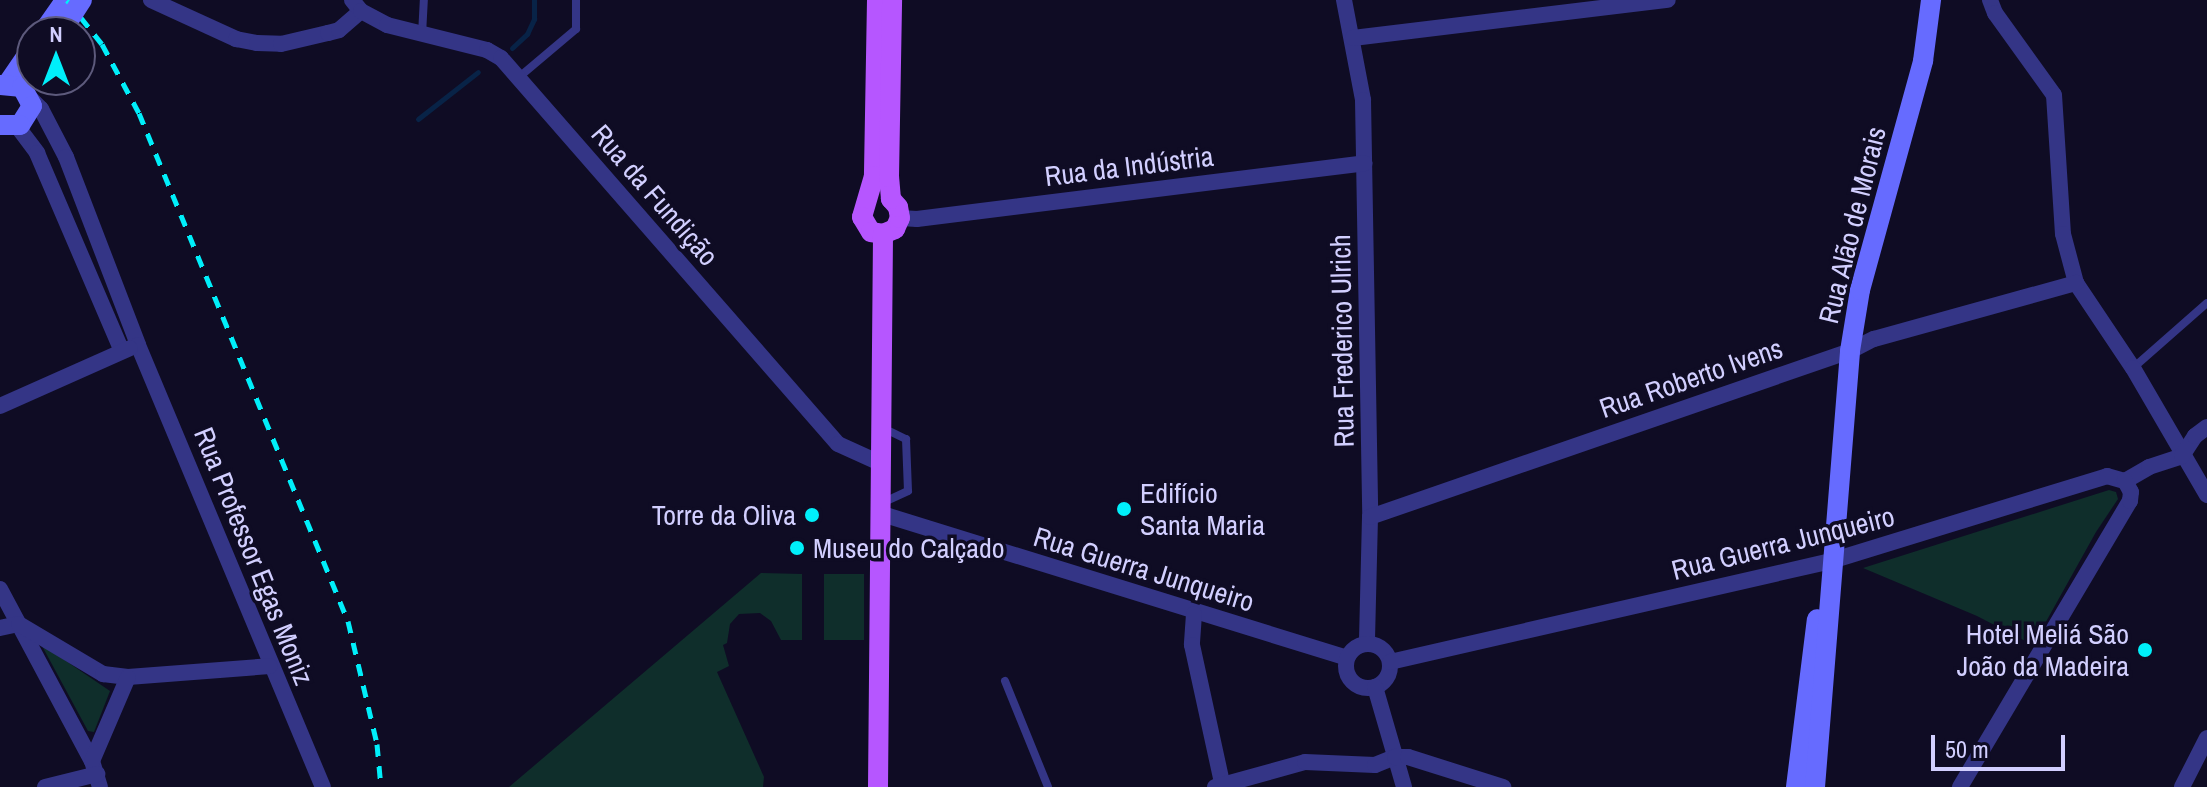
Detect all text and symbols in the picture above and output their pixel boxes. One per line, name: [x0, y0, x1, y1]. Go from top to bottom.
north arrow: [16, 16, 96, 96]
text: N: [49, 19, 63, 49]
street label: Rua da Fundição: [585, 118, 725, 272]
street label: Rua Alão de Morais: [1811, 122, 1893, 328]
street label: Rua da Indústria: [1043, 139, 1215, 193]
street label: Rua Frederico Ulrich: [1323, 234, 1361, 448]
street label: Rua Roberto Ivens: [1595, 331, 1787, 425]
street label: Rua Professor Egas Moniz: [187, 423, 321, 689]
place label: Edifício Santa Maria: [1140, 476, 1265, 542]
place label: Torre da Oliva: [652, 498, 796, 532]
street label: Rua Guerra Junqueiro: [1668, 499, 1898, 587]
marker: Edifício Santa Maria: [1115, 500, 1133, 518]
marker: Torre da Oliva: [803, 506, 821, 524]
street label: Rua Guerra Junqueiro: [1030, 520, 1258, 618]
place label: Museu do Calçado: [813, 531, 1004, 565]
marker: Museu do Calçado: [788, 539, 806, 557]
place label: Hotel Meliá São João da Madeira: [1957, 617, 2129, 683]
marker: Hotel Meliá São João da Madeira: [2136, 641, 2154, 659]
scale bar: [1935, 719, 2069, 769]
text: 50 m: [1945, 733, 1989, 765]

